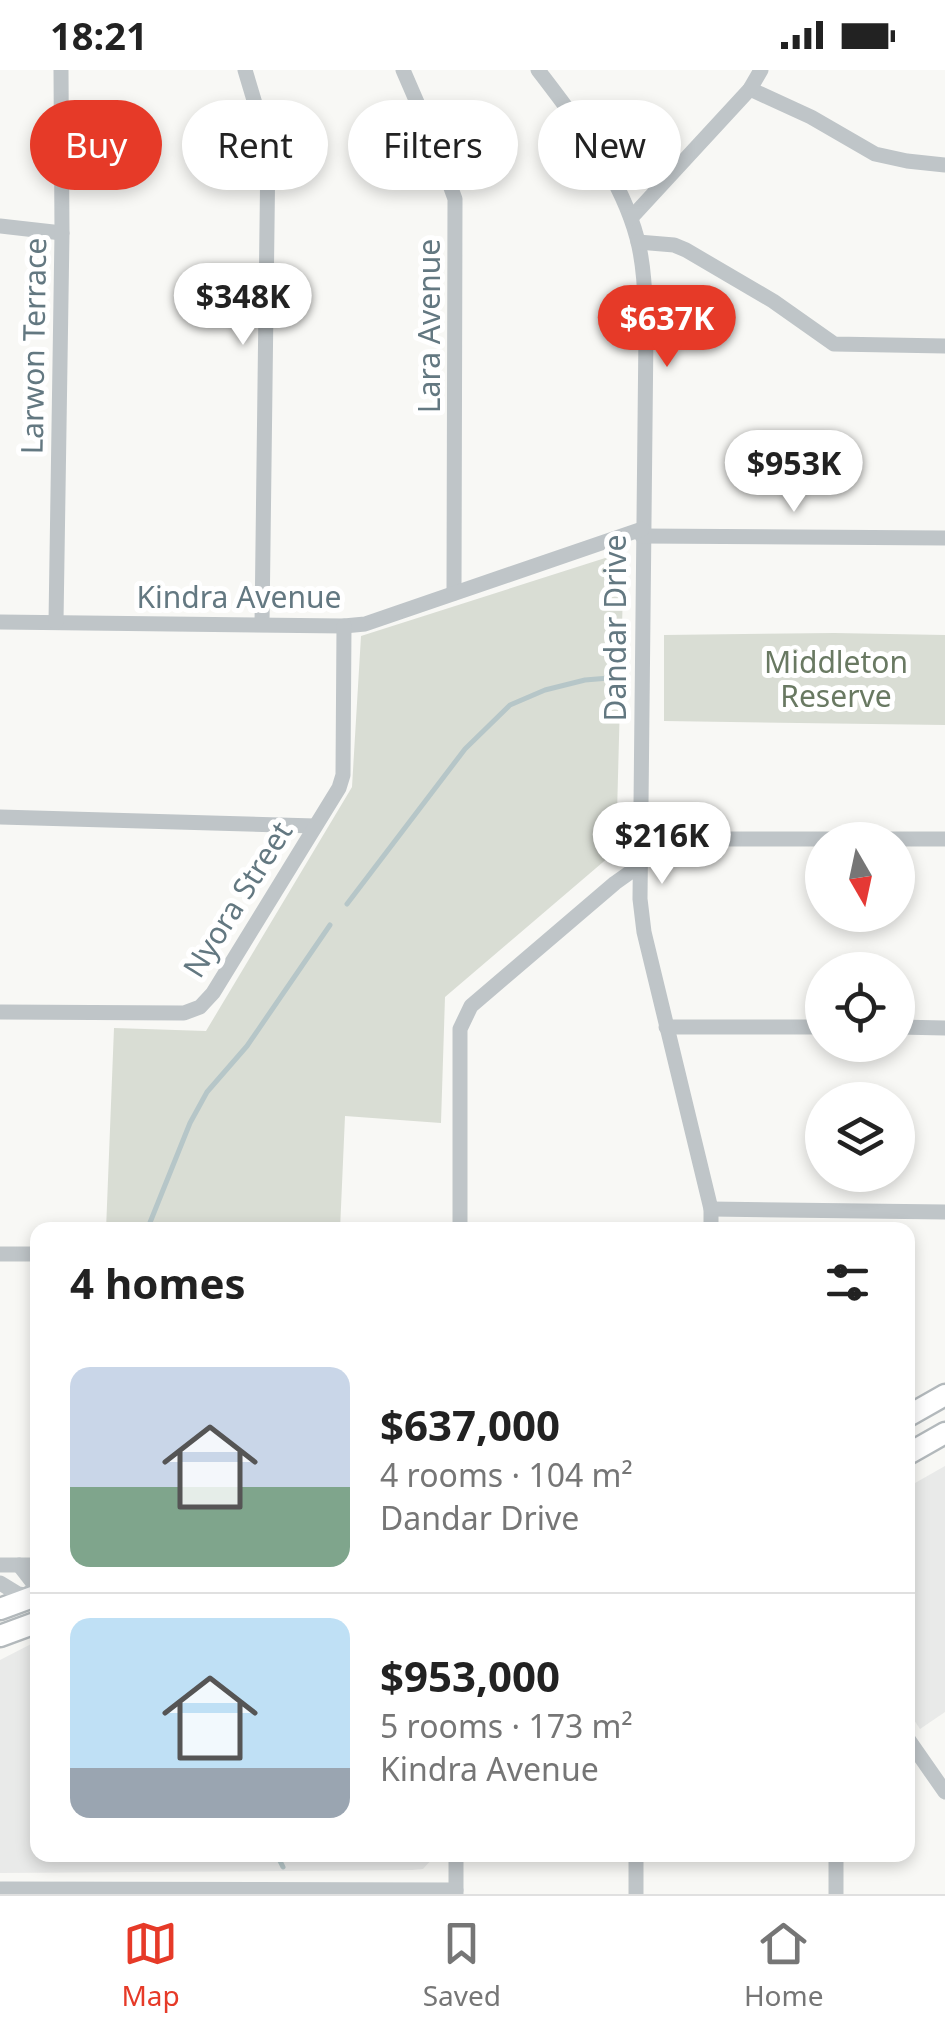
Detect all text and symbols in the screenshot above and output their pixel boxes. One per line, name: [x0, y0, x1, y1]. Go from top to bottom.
text: 18:21: [50, 9, 148, 61]
chip: Buy: [30, 100, 162, 190]
chip: Rent: [182, 100, 328, 190]
chip: Filters: [348, 100, 518, 190]
chip: New: [538, 100, 681, 190]
street label: Larwon Terrace: [11, 237, 55, 455]
street label: Lara Avenue: [408, 239, 449, 413]
pin: $348K: [173, 263, 313, 348]
text: $348K: [196, 274, 290, 317]
pin: $637K: [597, 285, 737, 370]
text: $637K: [620, 296, 714, 339]
pin: $953K: [724, 430, 864, 515]
text: $953K: [747, 441, 841, 484]
street label: Dandar Drive: [594, 535, 635, 721]
street label: Kindra Avenue: [136, 576, 342, 617]
park label: Middleton Reserve: [764, 641, 908, 716]
pin: $216K: [592, 802, 732, 887]
street label: Nyora Street: [173, 813, 301, 985]
text: $216K: [615, 813, 709, 856]
north arrow: [805, 822, 915, 932]
map controls: [805, 822, 915, 1192]
button: locate: [805, 952, 915, 1062]
button: layers: [805, 1082, 915, 1192]
text: 4 homes: [70, 1254, 246, 1311]
icon: filters: [820, 1255, 875, 1310]
text: $637,000: [380, 1396, 560, 1453]
icon: home: [150, 1407, 270, 1527]
text: 4 rooms · 104 m²: [380, 1453, 633, 1496]
text: Dandar Drive: [380, 1496, 579, 1539]
text: $953,000: [380, 1647, 560, 1704]
icon: home: [150, 1658, 270, 1778]
text: 5 rooms · 173 m²: [380, 1704, 633, 1747]
text: Kindra Avenue: [380, 1747, 599, 1790]
tab: Map: [121, 1916, 180, 2014]
tab: Saved: [423, 1916, 501, 2014]
tab: Home: [744, 1916, 824, 2014]

